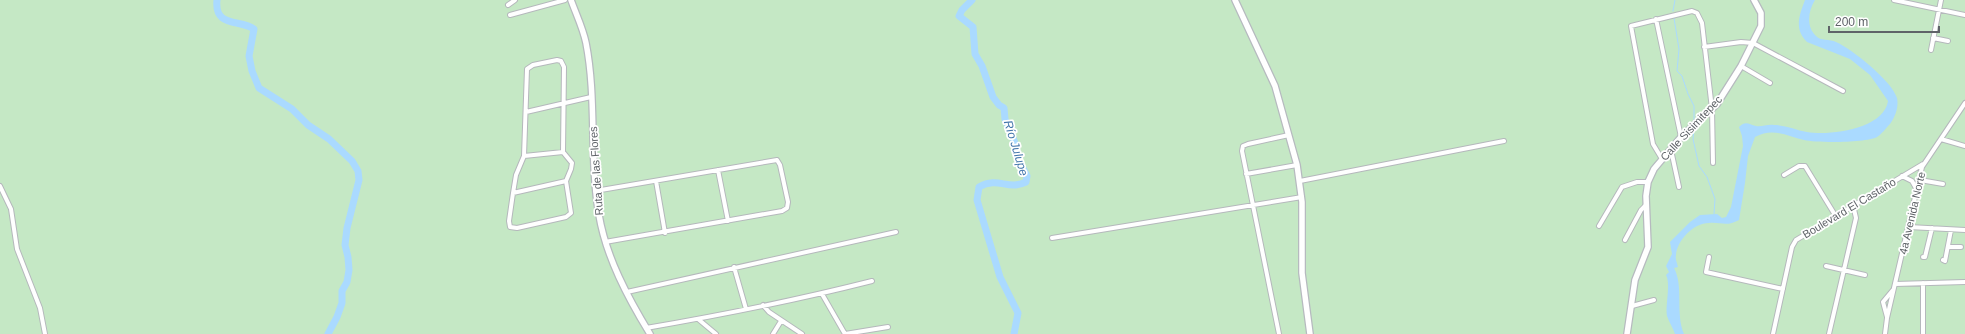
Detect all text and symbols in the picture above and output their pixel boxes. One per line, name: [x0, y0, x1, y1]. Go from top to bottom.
scale bar: [1829, 8, 1939, 34]
text: 200 m: [1835, 15, 1868, 29]
street label: Calle Sisimitepec: [1658, 93, 1724, 163]
water label: Río Julupe: [1001, 119, 1031, 178]
street label: Ruta de las Flores: [587, 126, 605, 216]
street label: 4a Avenida Norte: [1897, 171, 1927, 255]
street label: Boulevard El Castaño: [1800, 175, 1898, 241]

